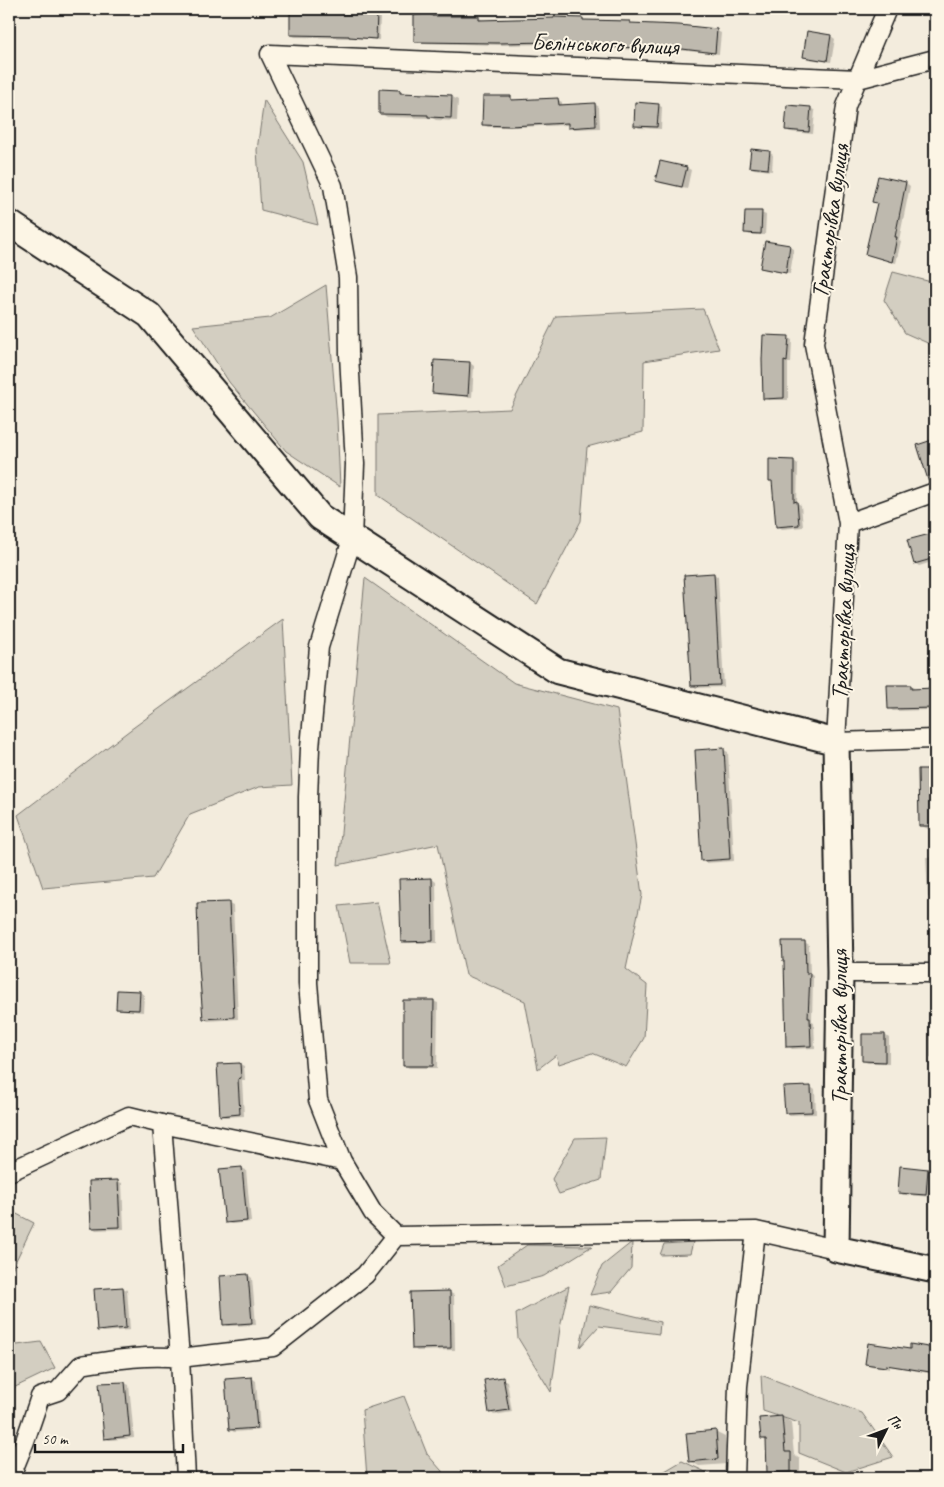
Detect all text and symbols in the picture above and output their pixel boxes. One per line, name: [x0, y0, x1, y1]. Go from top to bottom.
street label: Бєлінського вулиця: [531, 26, 680, 62]
street label: Тракторівка вулиця: [804, 141, 856, 300]
street label: Тракторівка вулиця: [824, 542, 862, 700]
street label: Тракторівка вулиця: [824, 948, 854, 1105]
north arrow: [862, 1404, 912, 1454]
text: Пн: [884, 1411, 907, 1433]
scale bar: [35, 1422, 182, 1454]
text: 50 m: [42, 1430, 69, 1449]

